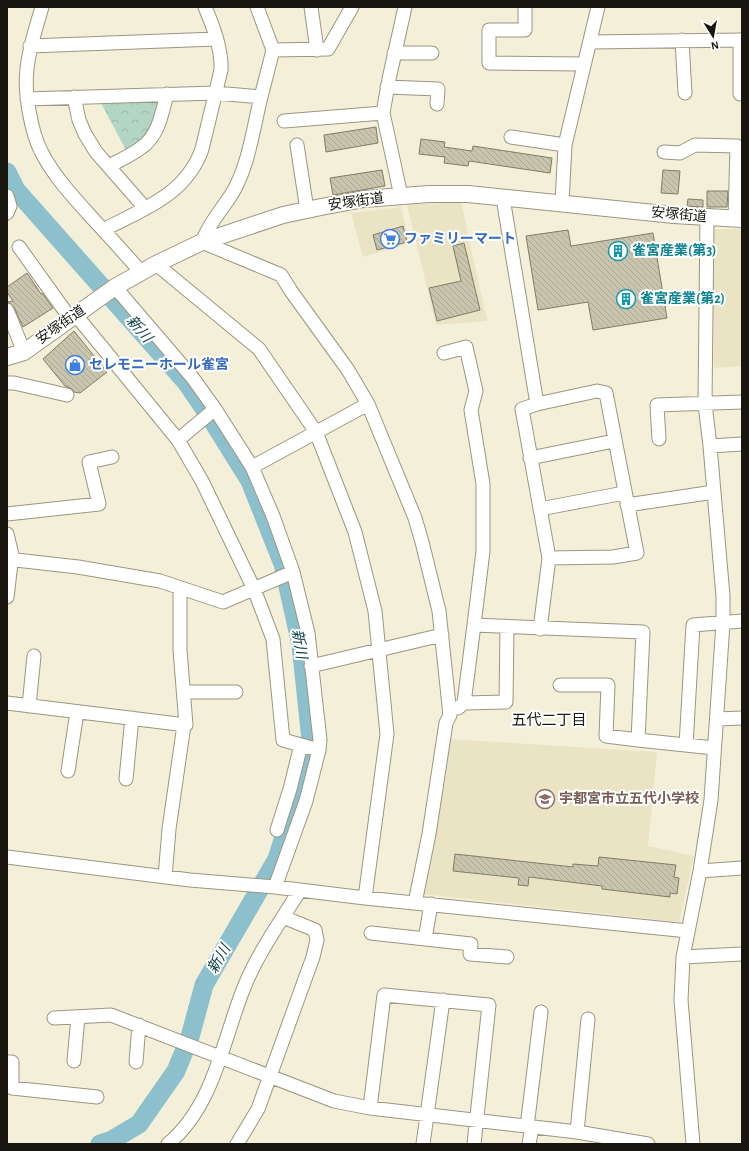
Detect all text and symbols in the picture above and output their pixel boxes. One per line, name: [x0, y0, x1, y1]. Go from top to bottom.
north arrow: [693, 16, 733, 56]
text: N: [710, 39, 720, 51]
street label: 安塚街道: [327, 190, 385, 213]
street label: 安塚街道: [650, 205, 708, 224]
supermarket icon: ファミリーマート: [379, 228, 401, 250]
place label: ファミリーマート: [404, 232, 516, 246]
building icon: 雀宮産業(第3): [607, 240, 629, 262]
place label: 雀宮産業(第3): [632, 242, 716, 258]
building icon: 雀宮産業(第2): [615, 288, 637, 310]
place label: 雀宮産業(第2): [640, 290, 725, 306]
street label: 安塚街道: [33, 302, 88, 347]
water label: 新川: [123, 312, 157, 347]
shop icon: セレモニーホール雀宮: [64, 354, 86, 376]
place label: セレモニーホール雀宮: [89, 357, 229, 372]
water label: 新川: [289, 628, 310, 662]
district label: 五代二丁目: [511, 711, 587, 728]
school or university icon: 宇都宮市立五代小学校: [534, 788, 556, 810]
place label: 宇都宮市立五代小学校: [559, 790, 699, 806]
water label: 新川: [204, 940, 234, 976]

